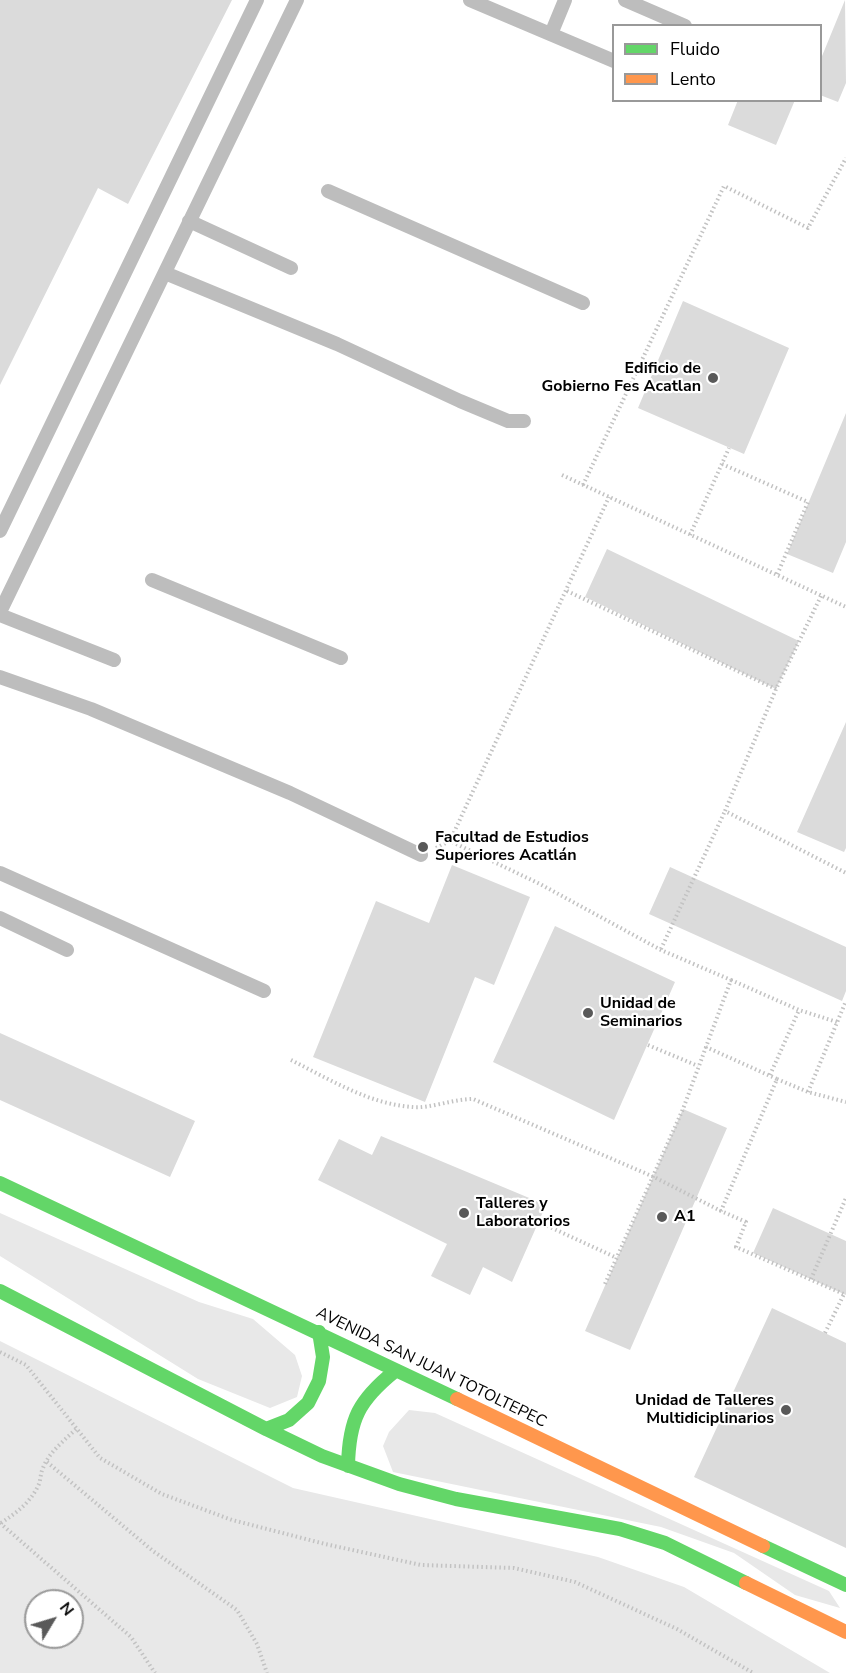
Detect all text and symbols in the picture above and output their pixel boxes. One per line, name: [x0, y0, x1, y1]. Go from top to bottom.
legend: [612, 24, 822, 102]
text: Fluido: [670, 37, 720, 61]
text: Lento: [670, 67, 716, 91]
place label: Edificio de Gobierno Fes Acatlan: [542, 359, 701, 397]
marker: Edificio de Gobierno Fes Acatlan: [706, 371, 720, 385]
place label: Facultad de Estudios Superiores Acatlán: [435, 828, 589, 866]
marker: Facultad de Estudios Superiores Acatlán: [416, 840, 430, 854]
place label: Unidad de Seminarios: [600, 994, 682, 1032]
marker: Unidad de Seminarios: [581, 1006, 595, 1020]
place label: Talleres y Laboratorios: [476, 1194, 570, 1232]
marker: Talleres y Laboratorios: [457, 1206, 471, 1220]
place label: A1: [674, 1207, 696, 1227]
marker: A1: [655, 1210, 669, 1224]
street label: AVENIDA SAN JUAN TOTOLTEPEC: [313, 1304, 549, 1432]
place label: Unidad de Talleres Multidiciplinarios: [635, 1391, 774, 1429]
marker: Unidad de Talleres Multidiciplinarios: [779, 1403, 793, 1417]
north arrow: [24, 1589, 84, 1649]
text: N: [54, 1598, 79, 1621]

